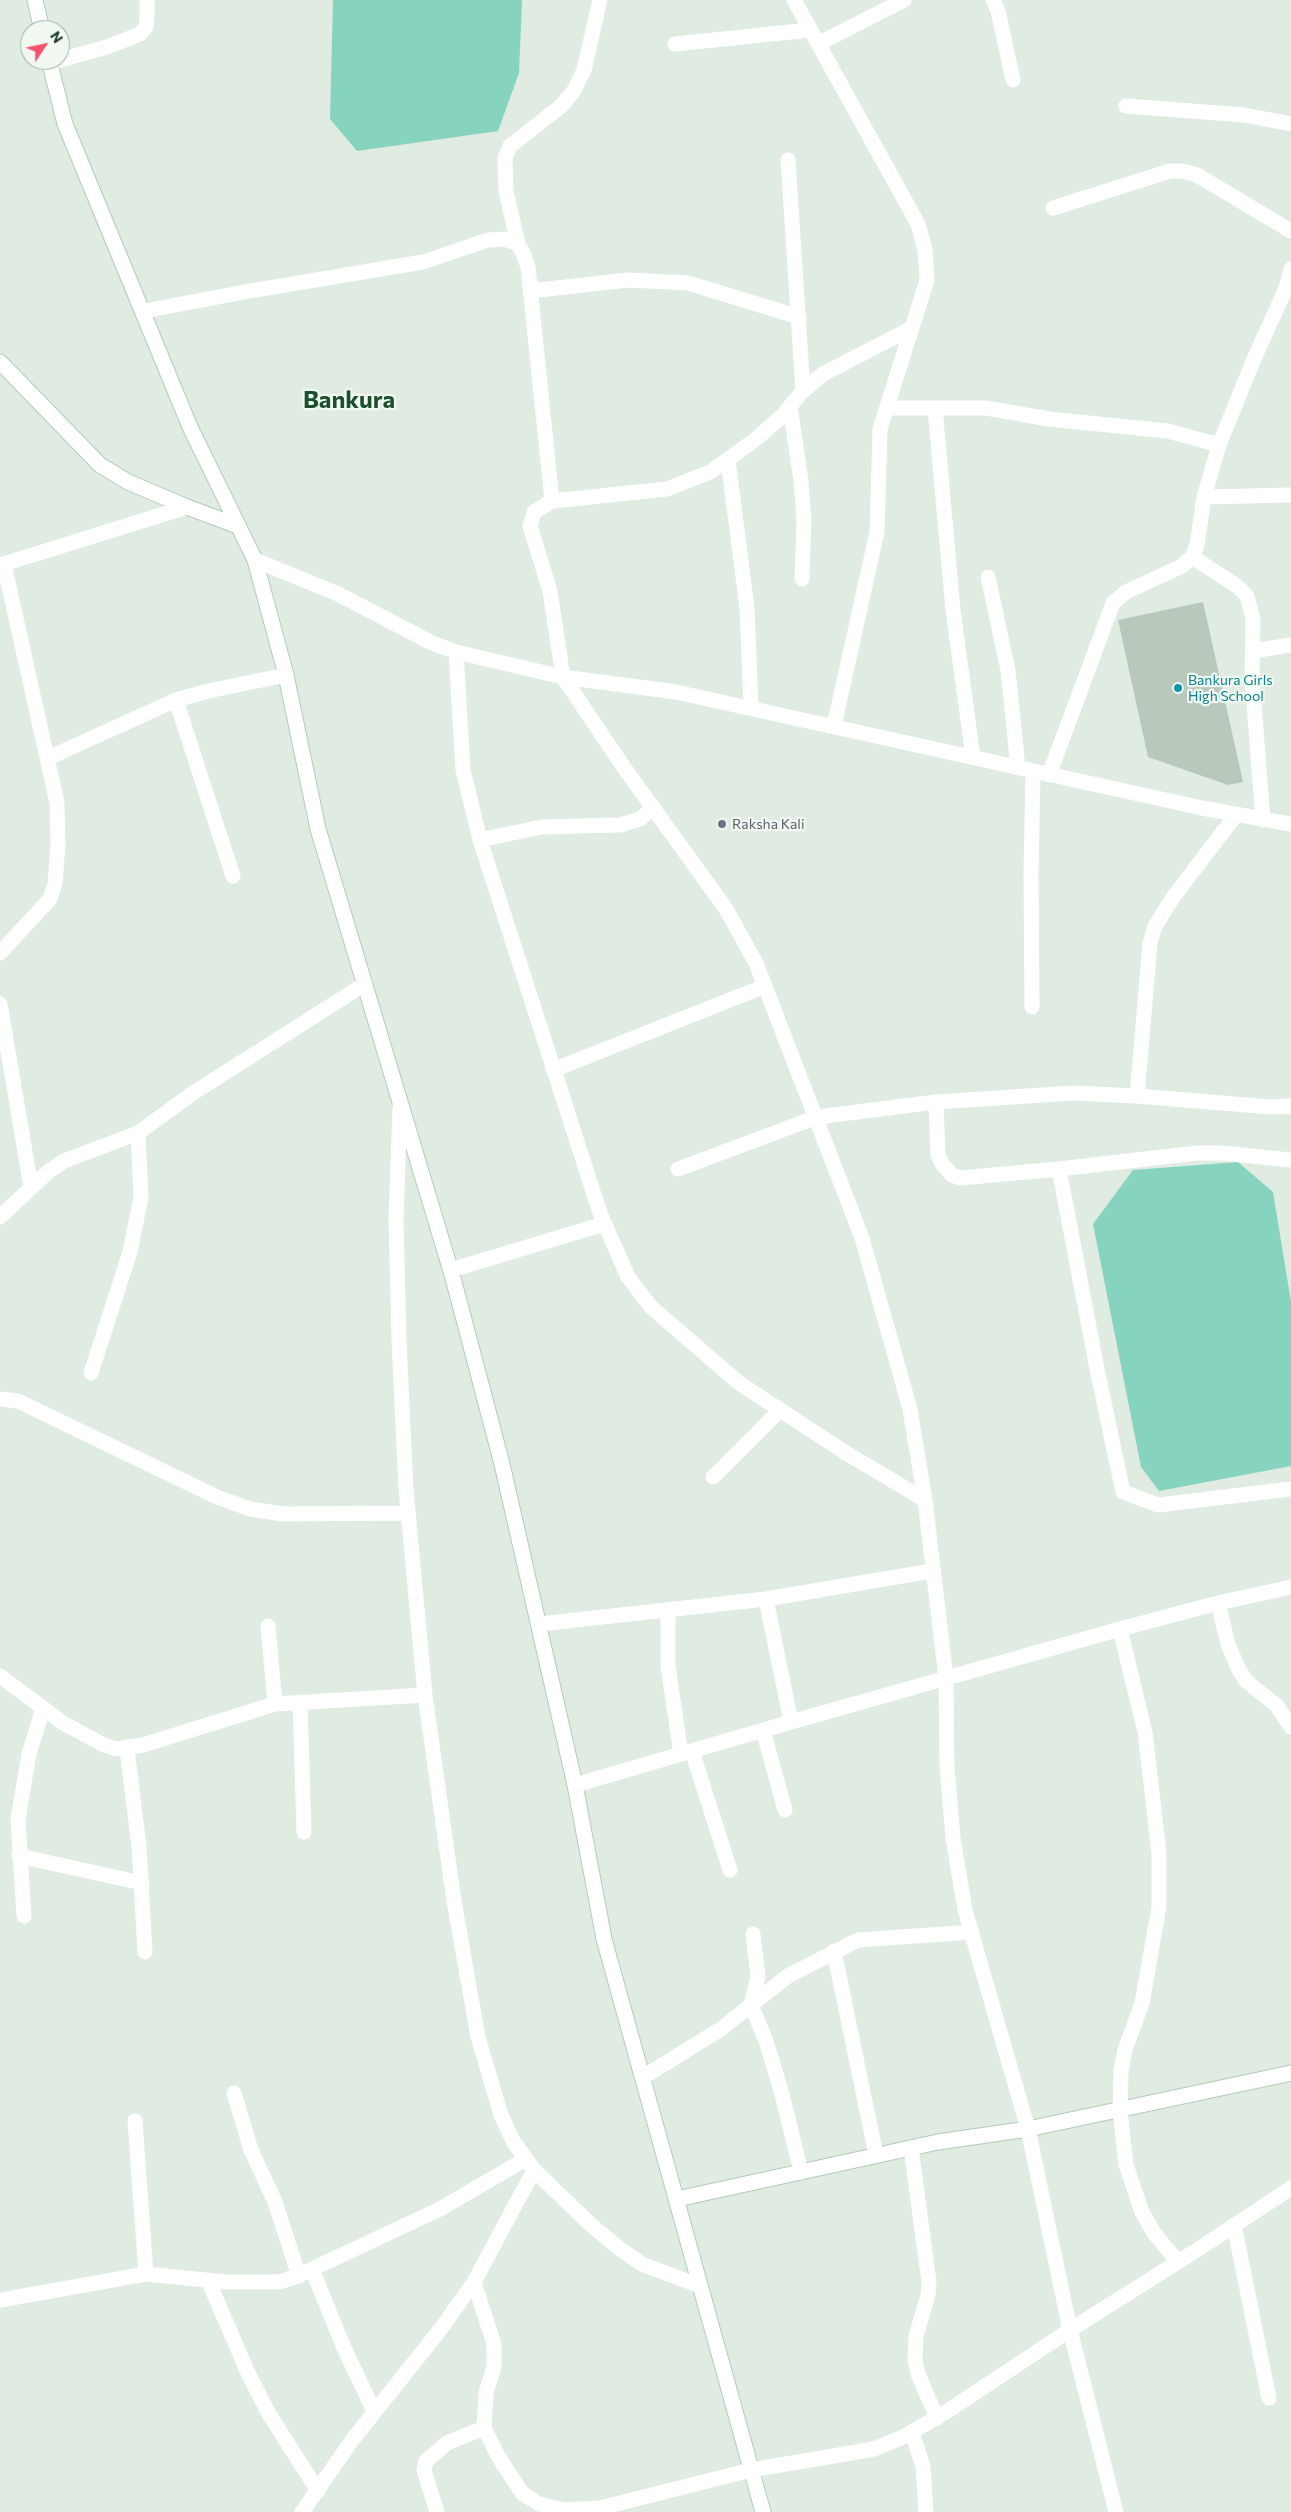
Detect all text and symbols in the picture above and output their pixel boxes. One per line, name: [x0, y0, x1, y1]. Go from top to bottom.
north arrow: [20, 20, 70, 70]
text: N: [47, 28, 67, 46]
district label: Bankura: [303, 386, 395, 414]
place label: Bankura Girls High School: [1188, 672, 1273, 704]
marker: Bankura Girls High School: [1172, 682, 1184, 694]
place label: Raksha Kali: [732, 816, 805, 832]
marker: Raksha Kali: [716, 818, 728, 830]

